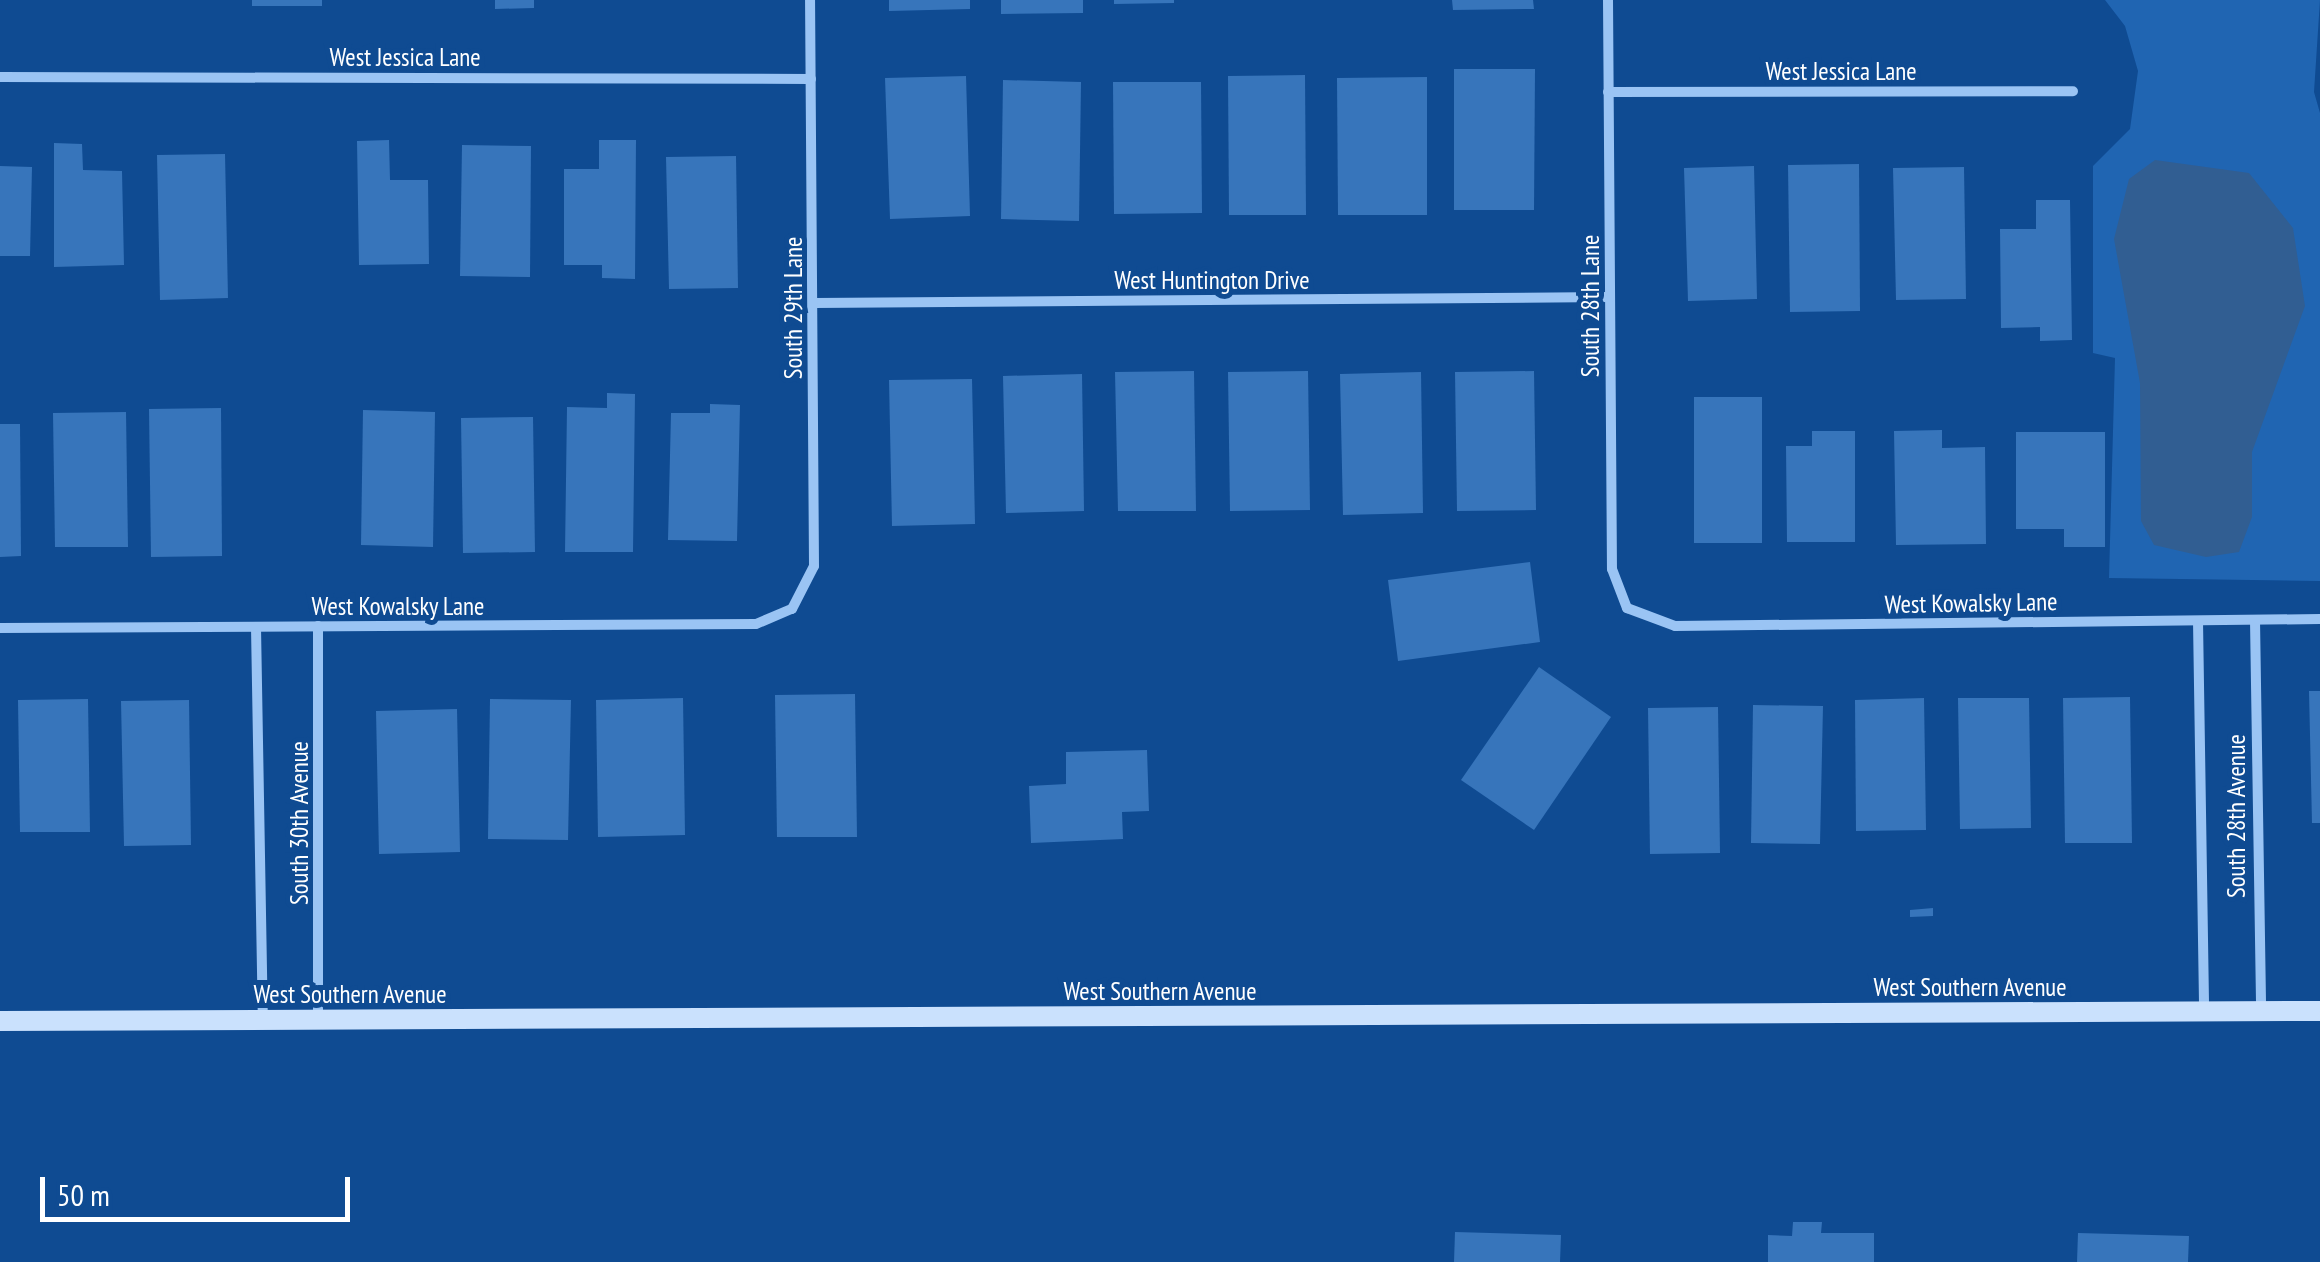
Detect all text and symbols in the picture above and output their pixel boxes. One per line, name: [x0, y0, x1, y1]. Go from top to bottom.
street label: West Jessica Lane: [329, 42, 481, 72]
street label: West Jessica Lane: [1765, 56, 1917, 86]
street label: South 28th Lane: [1575, 235, 1605, 377]
street label: South 29th Lane: [778, 237, 808, 379]
street label: West Huntington Drive: [1114, 265, 1310, 295]
street label: West Kowalsky Lane: [1884, 586, 2058, 620]
street label: West Kowalsky Lane: [311, 591, 485, 621]
street label: South 28th Avenue: [2221, 734, 2251, 898]
street label: South 30th Avenue: [284, 741, 314, 905]
street label: West Southern Avenue: [1873, 972, 2067, 1002]
street label: West Southern Avenue: [1063, 976, 1257, 1006]
street label: West Southern Avenue: [253, 979, 447, 1009]
scale bar: [45, 1157, 355, 1219]
text: 50 m: [57, 1175, 110, 1214]

